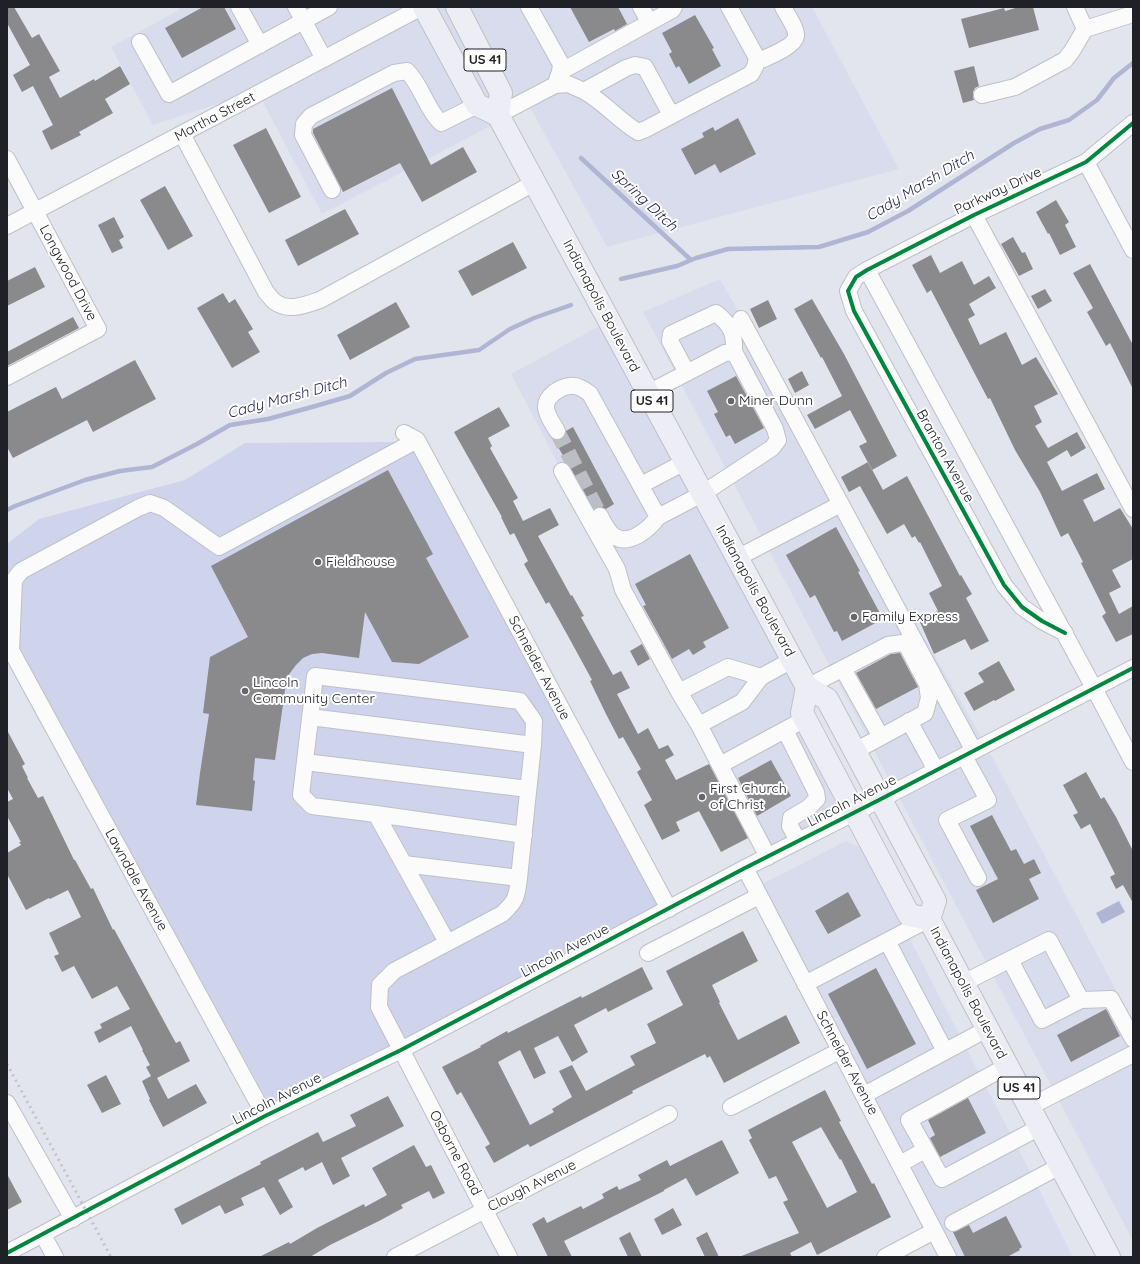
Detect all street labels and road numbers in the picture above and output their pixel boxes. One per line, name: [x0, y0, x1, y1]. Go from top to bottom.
road number: US 41: [464, 49, 506, 71]
street label: Martha Street: [172, 89, 258, 145]
street label: Parkway Drive: [952, 163, 1044, 219]
street label: Longwood Drive: [36, 222, 100, 324]
street label: Indianapolis Boulevard: [559, 237, 643, 375]
road number: US 41: [631, 390, 673, 412]
street label: Branton Avenue: [912, 407, 978, 505]
street label: Indianapolis Boulevard: [712, 522, 798, 660]
street label: Schneider Avenue: [504, 613, 574, 723]
street label: Lincoln Avenue: [805, 771, 899, 831]
street label: Lawndale Avenue: [101, 826, 171, 934]
street label: Lincoln Avenue: [518, 921, 612, 981]
street label: Indianapolis Boulevard: [926, 924, 1010, 1062]
street label: Schneider Avenue: [812, 1008, 882, 1118]
street label: Lincoln Avenue: [230, 1069, 324, 1129]
road number: US 41: [998, 1077, 1040, 1099]
street label: Osborne Road: [425, 1107, 485, 1199]
street label: Clough Avenue: [485, 1157, 579, 1215]

